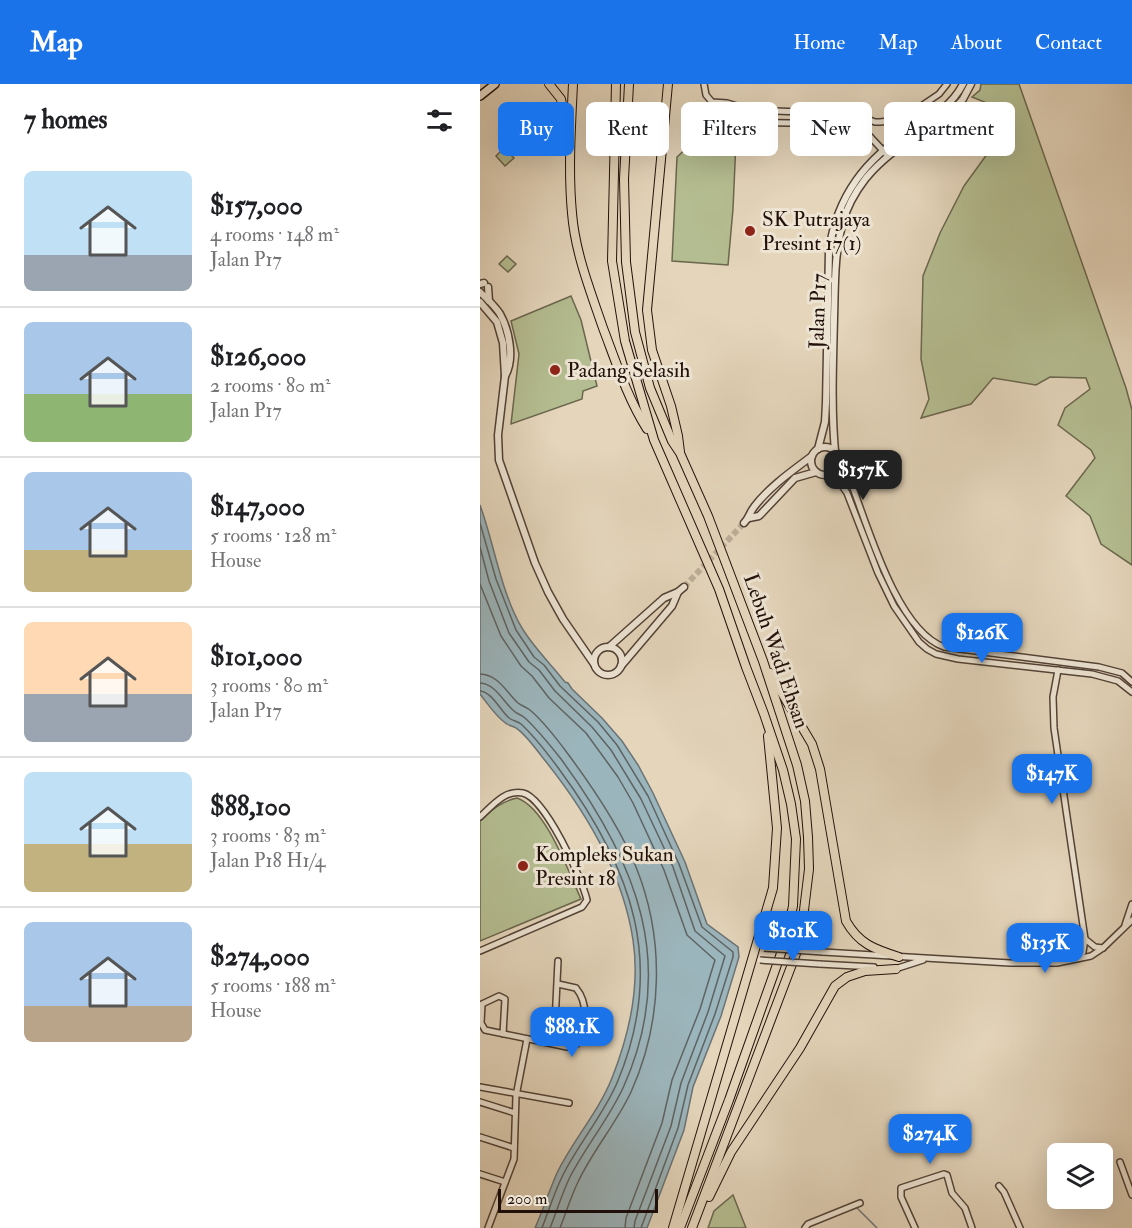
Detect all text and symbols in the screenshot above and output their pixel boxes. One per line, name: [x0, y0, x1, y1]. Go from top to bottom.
text: Map: [30, 25, 83, 60]
text: Home: [793, 29, 845, 56]
text: Map: [878, 29, 918, 56]
text: About: [951, 29, 1002, 56]
text: Contact: [1035, 29, 1102, 56]
chip: Buy: [498, 102, 574, 156]
chip: Rent: [586, 102, 669, 156]
chip: Filters: [681, 102, 778, 156]
chip: New: [790, 102, 872, 156]
chip: Apartment: [884, 102, 1015, 156]
text: 7 homes: [24, 104, 107, 136]
icon: filters: [423, 104, 456, 137]
text: $157,000: [210, 190, 303, 222]
icon: home: [72, 195, 144, 267]
place label: SK Putrajaya Presint 17(1): [762, 206, 871, 257]
text: 4 rooms · 148 m²: [210, 222, 339, 247]
marker: SK Putrajaya Presint 17(1): [743, 224, 757, 238]
text: Jalan P17: [210, 247, 282, 272]
street label: Jalan P17: [803, 273, 833, 350]
text: $126,000: [210, 341, 306, 373]
icon: home: [72, 346, 144, 418]
place label: Padang Selasih: [567, 357, 690, 384]
marker: Padang Selasih: [548, 363, 562, 377]
text: 2 rooms · 80 m²: [210, 373, 331, 398]
text: Jalan P17: [210, 398, 282, 423]
pin: $157K: [821, 450, 905, 501]
text: $157K: [838, 457, 888, 482]
text: $147,000: [210, 491, 305, 523]
icon: home: [72, 496, 144, 568]
text: 5 rooms · 128 m²: [210, 523, 336, 548]
text: House: [210, 548, 261, 573]
street label: Lebuh Wadi Ehsan: [737, 570, 815, 732]
pin: $126K: [940, 613, 1024, 664]
text: $126K: [956, 620, 1008, 645]
text: $101,000: [210, 641, 302, 673]
icon: home: [72, 646, 144, 718]
text: 3 rooms · 80 m²: [210, 673, 328, 698]
text: Jalan P17: [210, 698, 282, 723]
pin: $147K: [1010, 754, 1094, 805]
text: $147K: [1026, 761, 1078, 786]
text: $88,100: [210, 791, 291, 823]
icon: home: [72, 796, 144, 868]
text: 3 rooms · 83 m²: [210, 823, 326, 848]
place label: Kompleks Sukan Presint 18: [535, 841, 674, 892]
text: Jalan P18 H1/4: [210, 848, 325, 873]
marker: Kompleks Sukan Presint 18: [516, 859, 530, 873]
pin: $101K: [751, 911, 835, 962]
text: $101K: [768, 918, 818, 943]
pin: $135K: [1003, 923, 1087, 974]
text: $135K: [1021, 930, 1069, 955]
text: $274,000: [210, 941, 310, 973]
icon: home: [72, 946, 144, 1018]
text: 5 rooms · 188 m²: [210, 973, 336, 998]
text: House: [210, 998, 261, 1023]
pin: $88.1K: [523, 1007, 621, 1058]
text: $88.1K: [544, 1014, 600, 1039]
pin: $274K: [888, 1114, 972, 1165]
text: $274K: [903, 1121, 957, 1146]
map controls: [1047, 1143, 1113, 1209]
button: layers: [1047, 1143, 1113, 1209]
scale bar: [498, 1186, 658, 1214]
text: 200 m: [507, 1189, 547, 1209]

